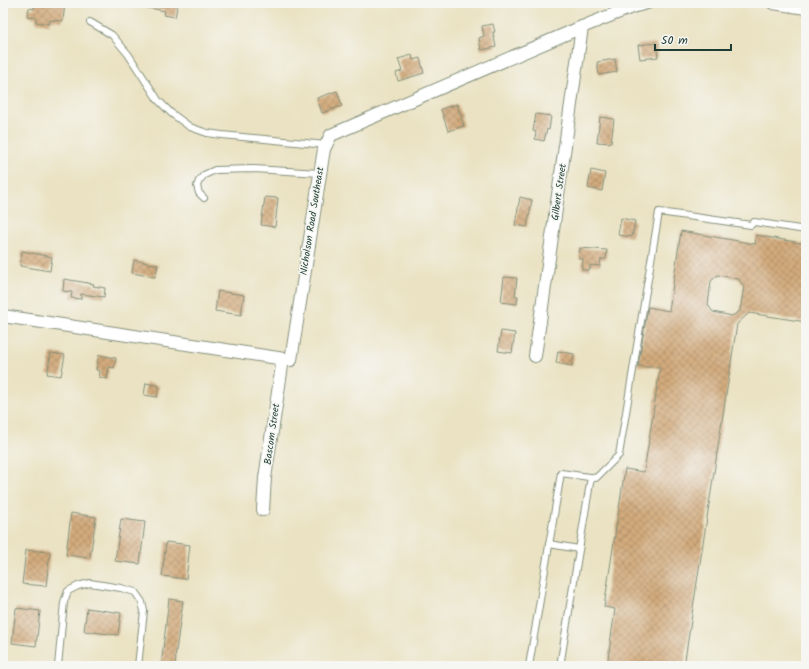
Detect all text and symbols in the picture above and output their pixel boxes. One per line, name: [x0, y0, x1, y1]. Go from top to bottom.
scale bar: [655, 26, 731, 52]
text: 50 m: [661, 31, 688, 50]
street label: Gilbert Street: [547, 162, 571, 221]
street label: Nicholson Road Southeast: [296, 166, 328, 276]
street label: Bascom Street: [260, 402, 284, 466]

